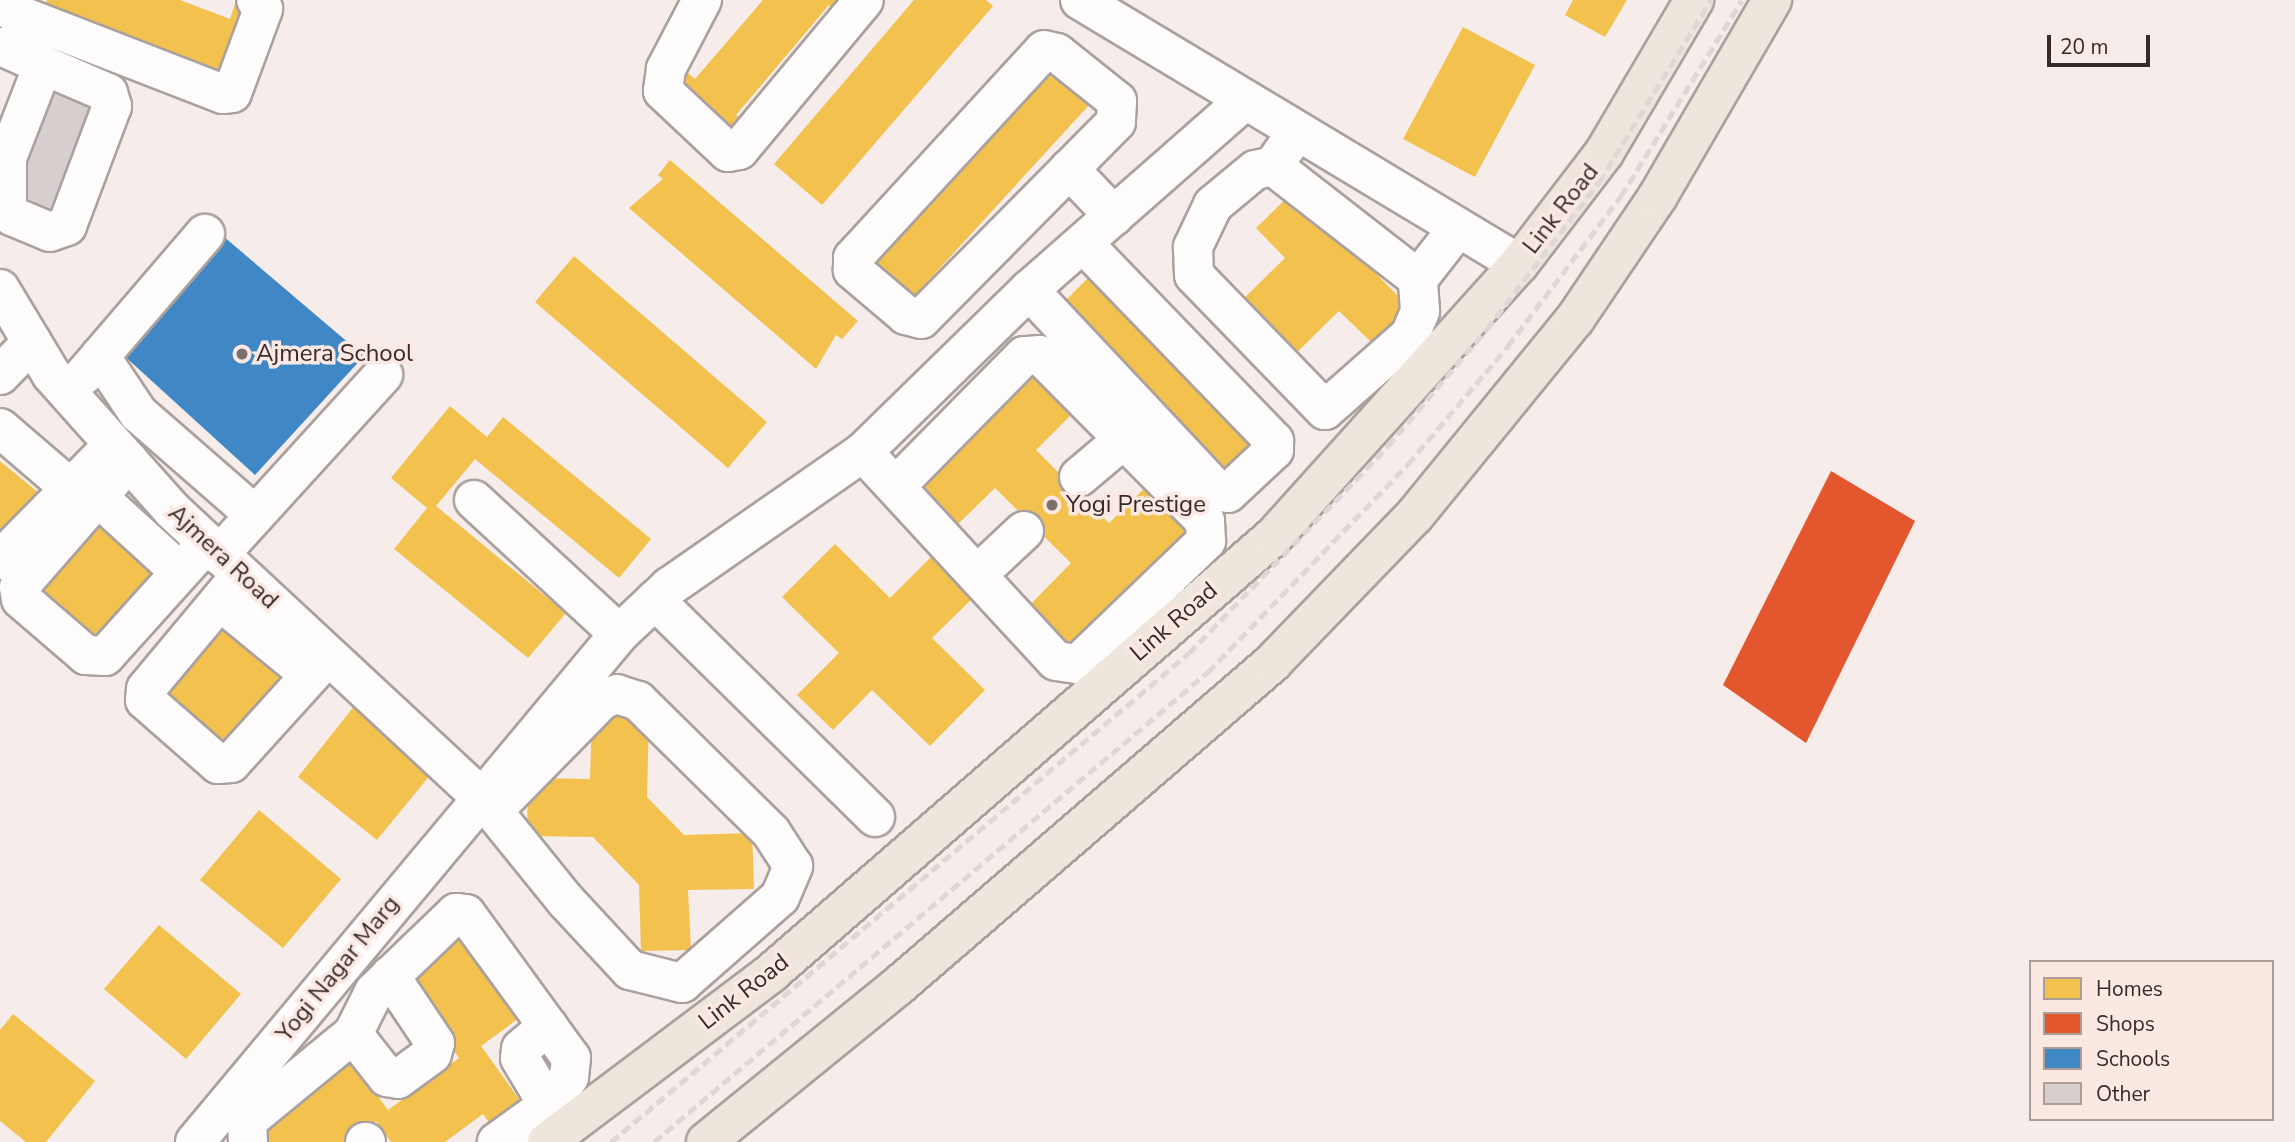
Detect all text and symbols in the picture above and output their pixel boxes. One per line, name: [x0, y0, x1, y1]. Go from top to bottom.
scale bar: [2050, 21, 2153, 65]
text: 20 m: [2060, 33, 2109, 61]
street label: Link Road: [1517, 158, 1605, 260]
place label: Ajmera School: [256, 340, 413, 368]
marker: Ajmera School: [234, 346, 250, 362]
place label: Yogi Prestige: [1066, 491, 1206, 519]
marker: Yogi Prestige: [1044, 497, 1060, 513]
street label: Ajmera Road: [162, 499, 284, 615]
street label: Link Road: [1124, 576, 1224, 668]
street label: Yogi Nagar Marg: [270, 890, 406, 1048]
street label: Link Road: [693, 948, 795, 1036]
legend: [2029, 960, 2274, 1121]
text: Homes: [2096, 975, 2163, 1003]
text: Shops: [2096, 1010, 2155, 1038]
text: Schools: [2096, 1045, 2170, 1073]
text: Other: [2096, 1080, 2150, 1108]

